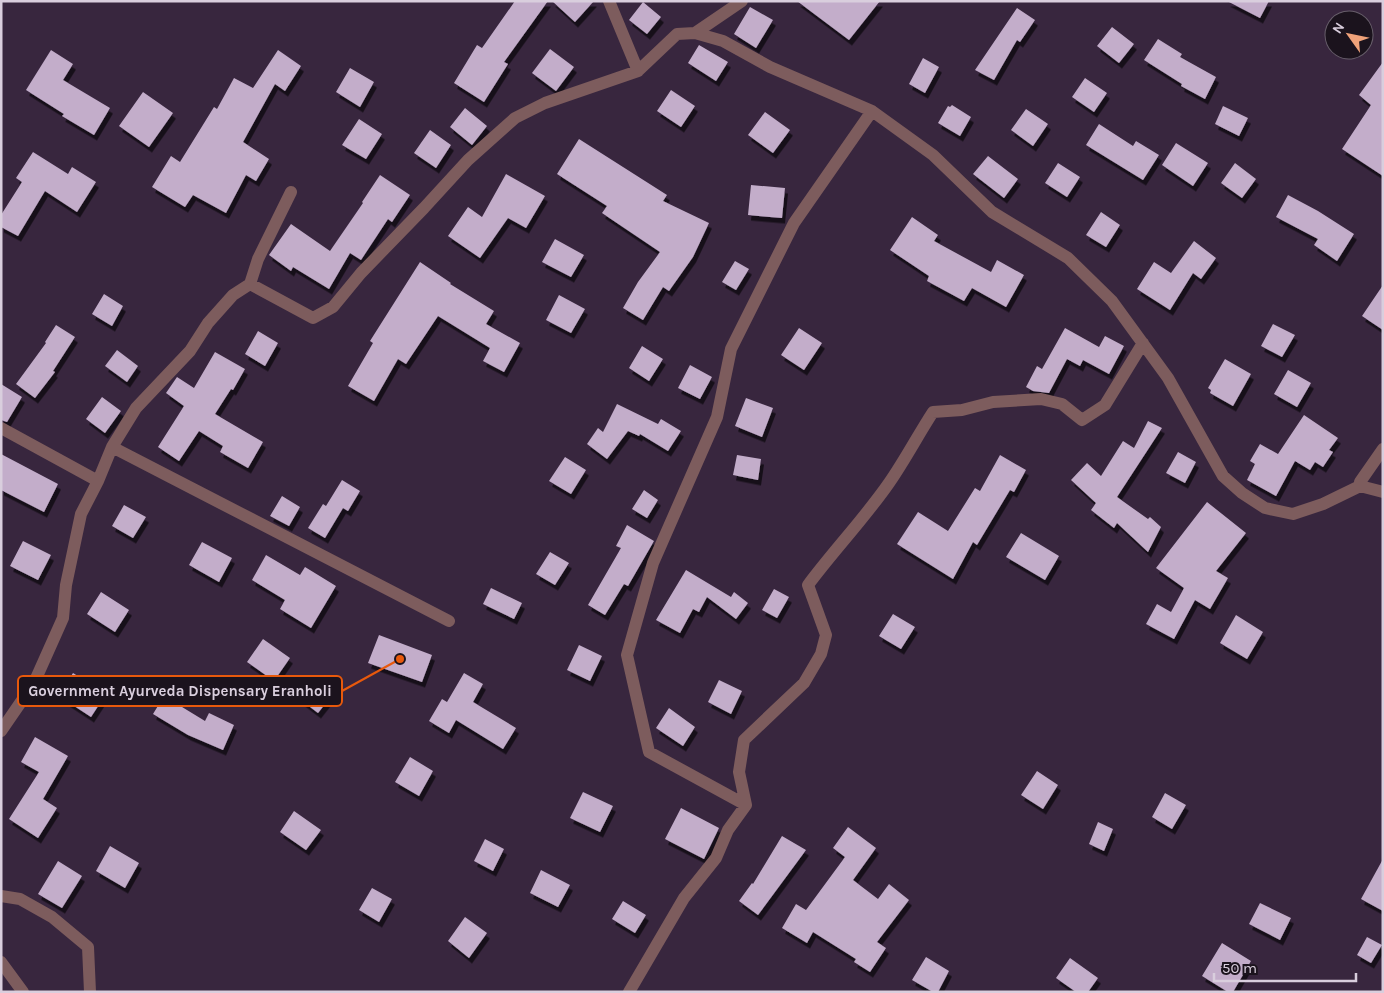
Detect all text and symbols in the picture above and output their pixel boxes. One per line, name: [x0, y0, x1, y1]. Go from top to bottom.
north arrow: [1324, 10, 1374, 60]
text: N: [1329, 19, 1348, 37]
callout: Government Ayurveda Dispensary Eranholi: [18, 676, 342, 706]
text: Government Ayurveda Dispensary Eranholi: [28, 682, 332, 700]
scale bar: [1214, 950, 1356, 982]
text: 50 m: [1222, 959, 1257, 977]

